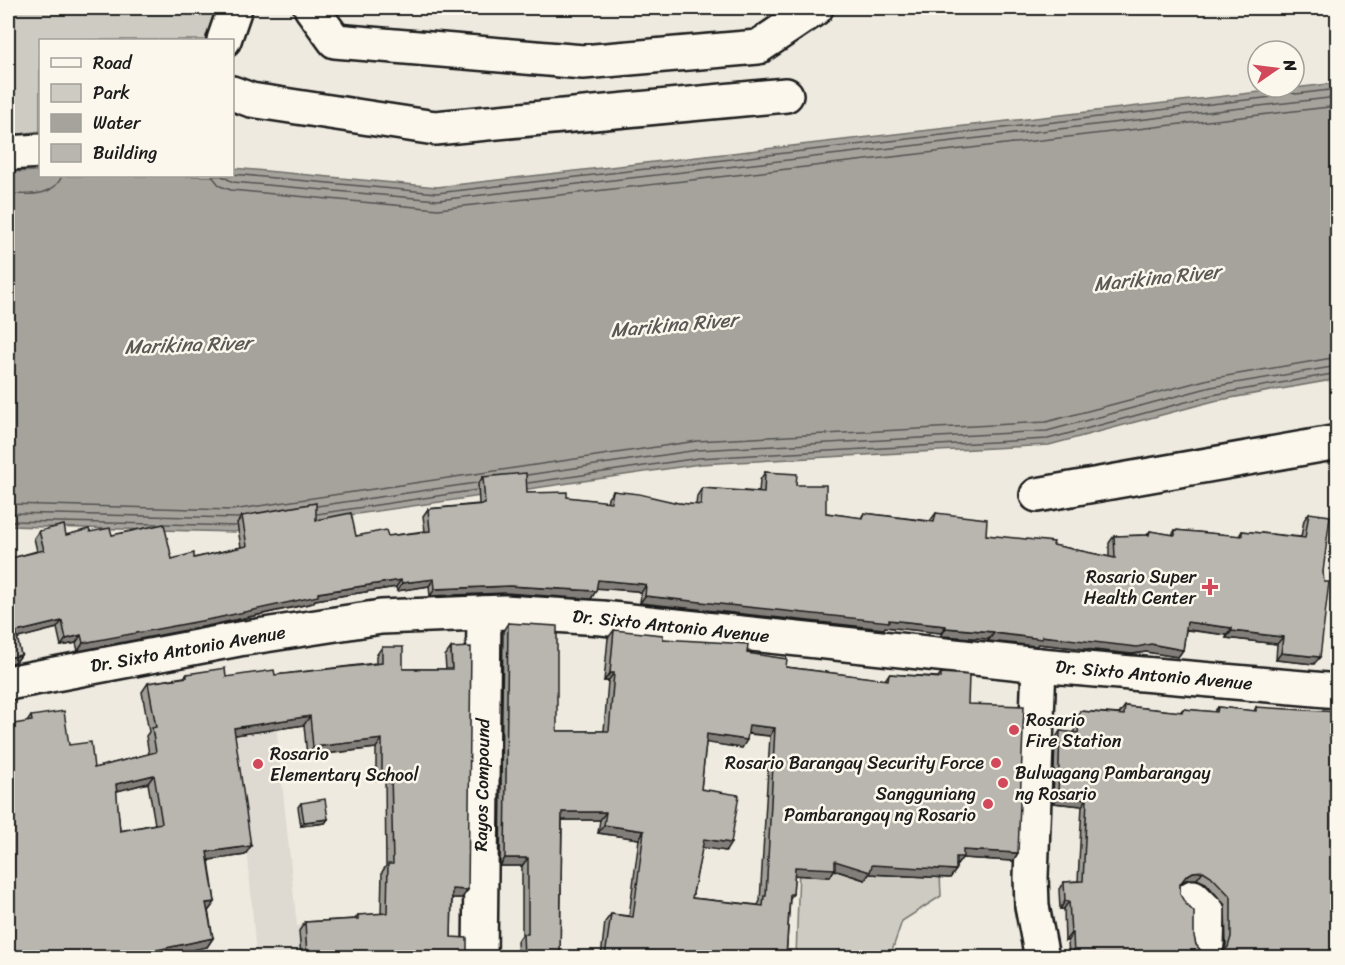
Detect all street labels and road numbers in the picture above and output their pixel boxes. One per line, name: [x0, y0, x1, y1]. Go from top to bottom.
street label: Dr. Sixto Antonio Avenue: [571, 600, 771, 652]
street label: Dr. Sixto Antonio Avenue: [88, 616, 288, 682]
street label: Dr. Sixto Antonio Avenue: [1054, 650, 1254, 700]
street label: Rayos Compound: [465, 717, 499, 852]

